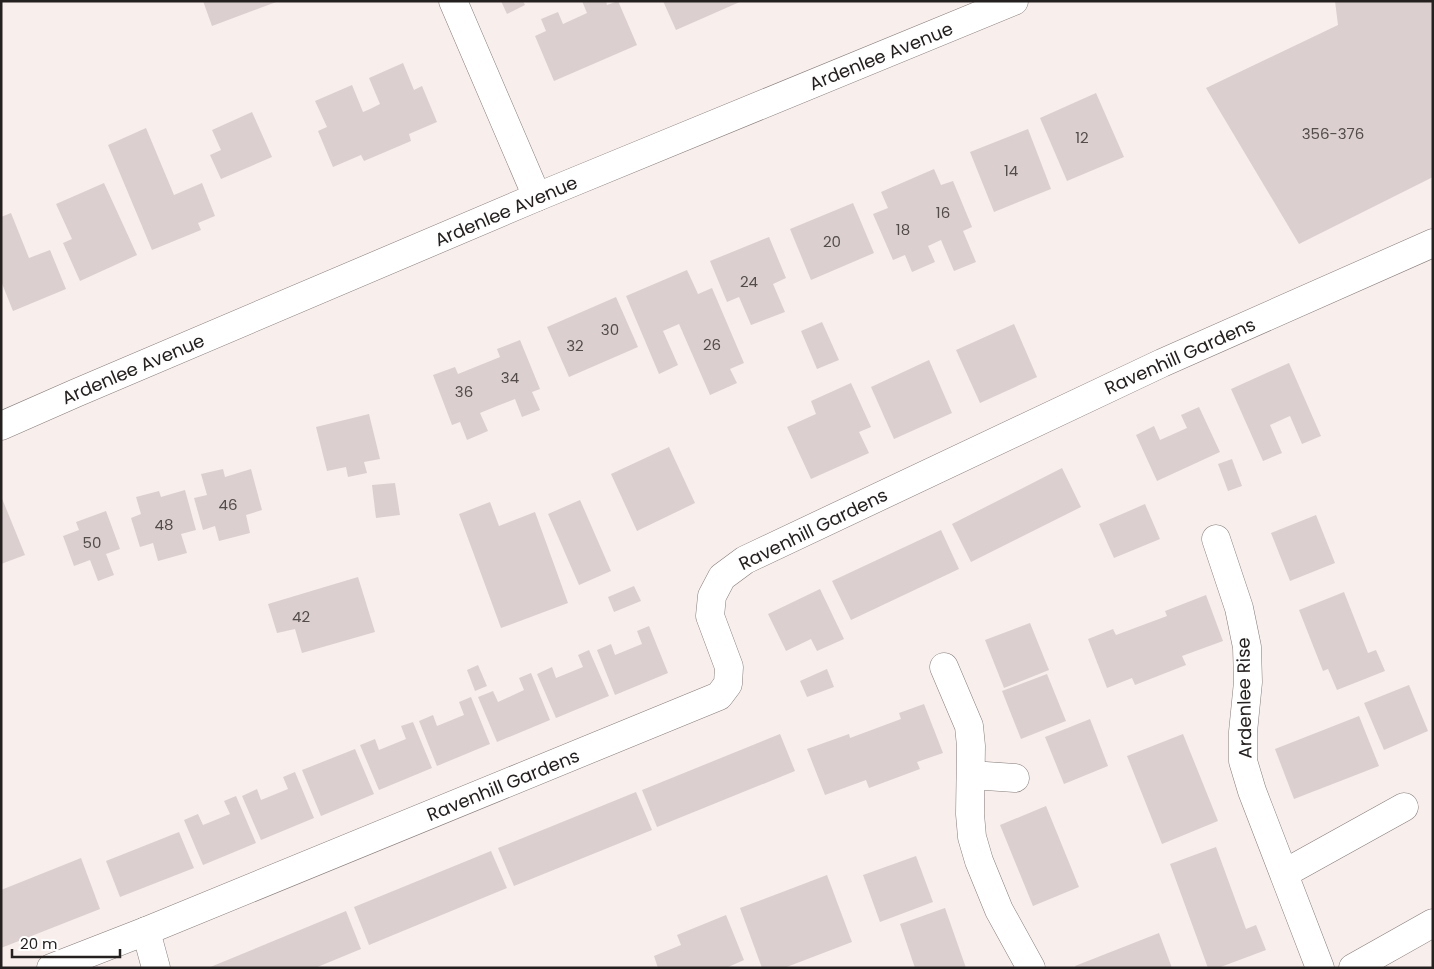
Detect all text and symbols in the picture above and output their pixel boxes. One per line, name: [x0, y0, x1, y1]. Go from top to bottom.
street label: Ardenlee Avenue: [805, 16, 957, 96]
house number: 356-376: [1302, 123, 1364, 144]
house number: 12: [1075, 127, 1089, 148]
house number: 14: [1004, 160, 1018, 181]
street label: Ardenlee Avenue: [431, 170, 581, 252]
house number: 16: [936, 202, 950, 223]
house number: 18: [896, 219, 910, 240]
house number: 20: [823, 231, 841, 252]
house number: 24: [740, 271, 758, 292]
street label: Ravenhill Gardens: [1101, 312, 1259, 400]
house number: 30: [601, 319, 619, 340]
street label: Ardenlee Avenue: [58, 328, 208, 410]
house number: 26: [703, 334, 721, 355]
house number: 32: [566, 335, 584, 356]
house number: 34: [501, 367, 519, 388]
house number: 36: [455, 381, 473, 402]
street label: Ravenhill Gardens: [734, 482, 892, 576]
house number: 46: [219, 494, 237, 515]
house number: 48: [155, 514, 173, 535]
house number: 50: [83, 532, 101, 553]
house number: 42: [292, 606, 310, 627]
street label: Ardenlee Rise: [1230, 637, 1258, 759]
street label: Ravenhill Gardens: [423, 743, 583, 827]
scale bar: [12, 926, 120, 958]
text: 20 m: [20, 933, 58, 954]

